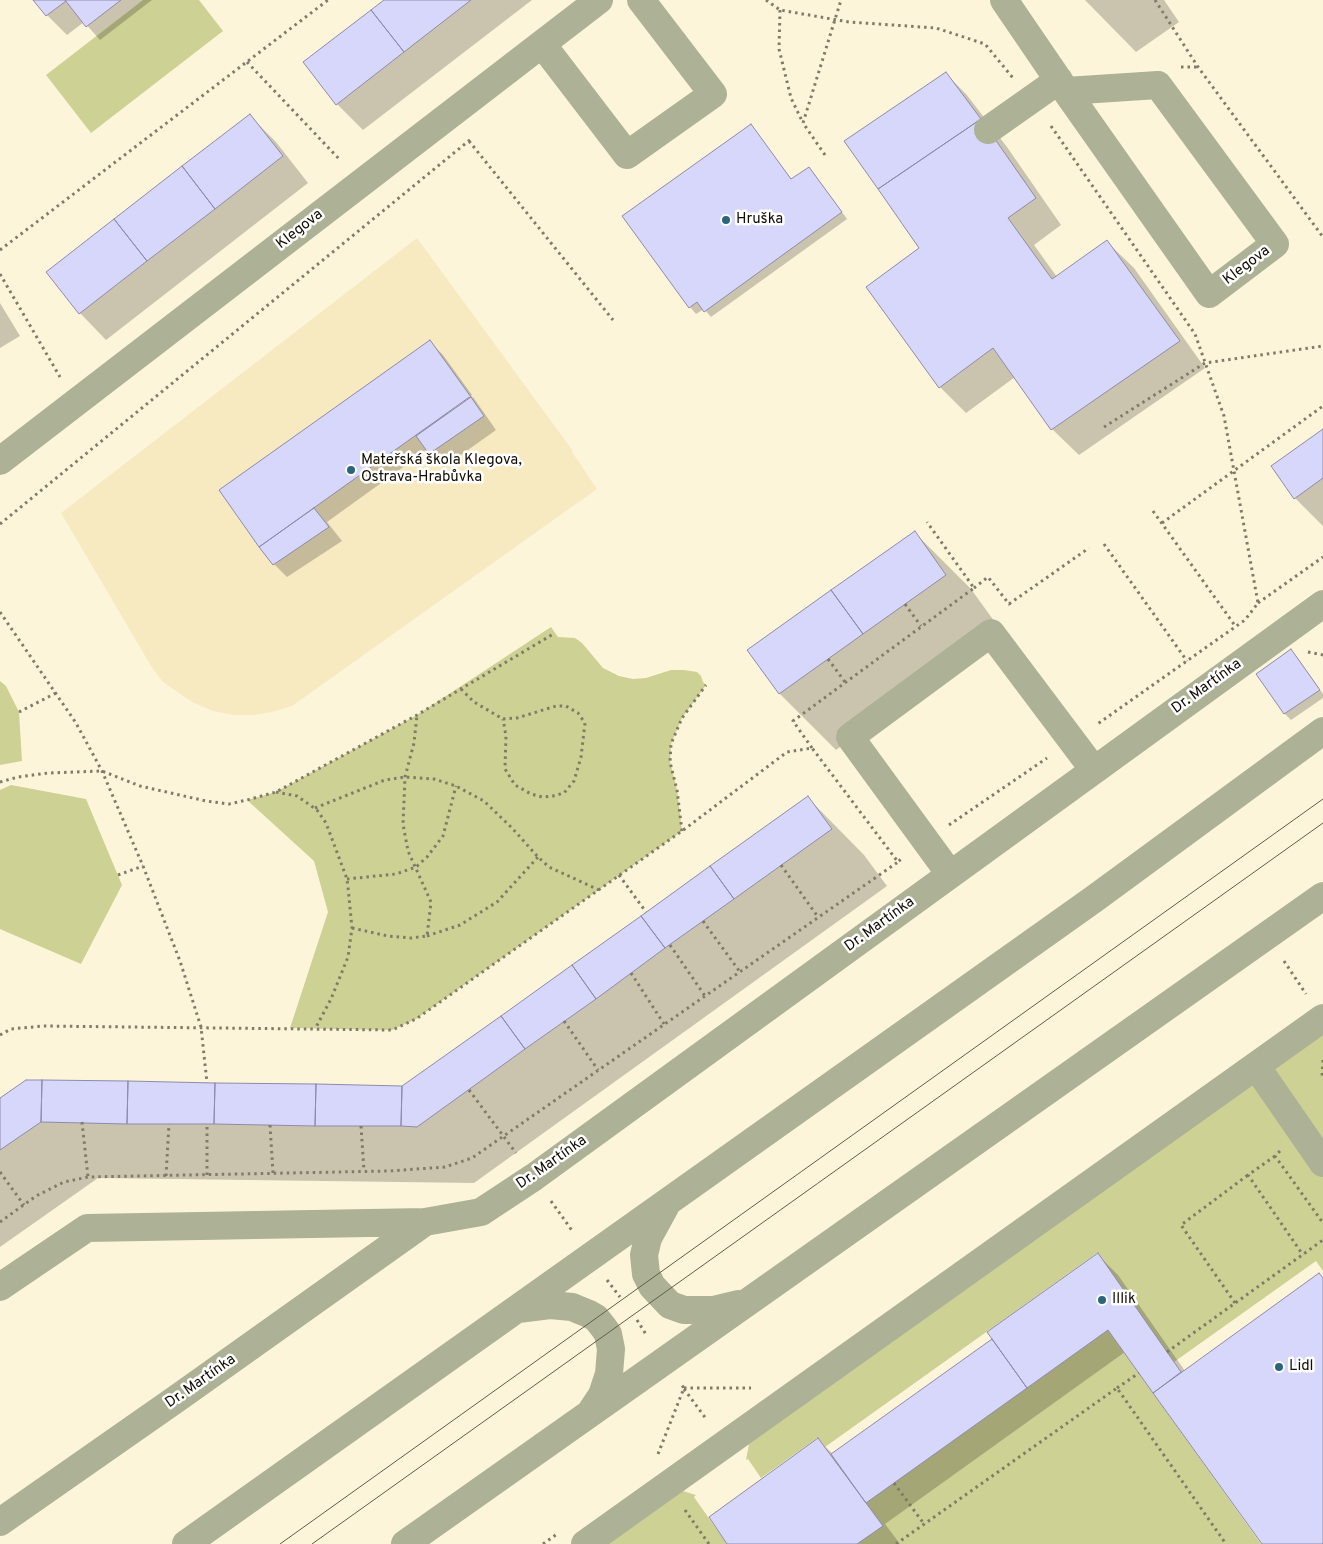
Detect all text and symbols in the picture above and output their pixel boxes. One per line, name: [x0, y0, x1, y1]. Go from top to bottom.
street label: Klegova: [273, 206, 327, 254]
place label: Hruška: [736, 211, 783, 229]
marker: Hruška: [720, 214, 732, 226]
street label: Klegova: [1220, 243, 1274, 289]
place label: Mateřská škola Klegova, Ostrava-Hrabůvka: [361, 452, 522, 487]
marker: Mateřská škola Klegova, Ostrava-Hrabůvka: [345, 464, 357, 476]
street label: Dr. Martínka: [1169, 656, 1245, 718]
street label: Dr. Martínka: [842, 894, 918, 956]
street label: Dr. Martínka: [513, 1132, 591, 1194]
place label: Illik: [1112, 1291, 1136, 1309]
marker: Illik: [1096, 1294, 1108, 1306]
street label: Dr. Martínka: [162, 1351, 240, 1413]
place label: Lidl: [1289, 1358, 1314, 1376]
marker: Lidl: [1273, 1361, 1285, 1373]

